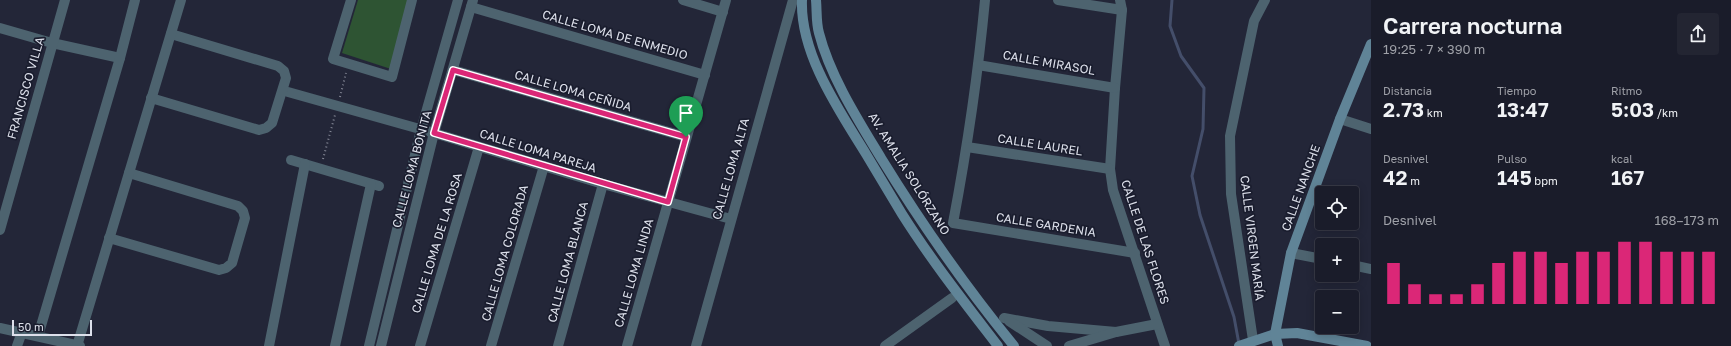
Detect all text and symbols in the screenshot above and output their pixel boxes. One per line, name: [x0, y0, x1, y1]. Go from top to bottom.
street label: CALLE LOMA DE ENMEDIO: [541, 7, 690, 62]
text: Carrera nocturna: [1383, 12, 1562, 39]
button: share: [1677, 13, 1719, 55]
street label: FRANCISCO VILLA: [4, 35, 47, 141]
text: 19:25 · 7 × 390 m: [1383, 41, 1485, 57]
street label: CALLE MIRASOL: [1002, 47, 1097, 78]
street label: CALLE LOMA CEÑIDA: [513, 67, 633, 114]
text: Distancia: [1383, 84, 1432, 97]
text: Tiempo: [1497, 84, 1536, 97]
text: Ritmo: [1611, 84, 1642, 97]
pin: [669, 96, 703, 137]
text: 2.73: [1383, 97, 1424, 121]
text: 13:47: [1497, 97, 1549, 121]
text: 5:03: [1611, 97, 1654, 121]
icon: arrive: [675, 102, 697, 124]
text: km: [1424, 106, 1443, 119]
text: /km: [1654, 106, 1678, 119]
street label: CALLE LOMA BONITA: [389, 109, 434, 229]
street label: AV. AMALIA SOLÓRZANO: [866, 110, 953, 238]
street label: CALLE LOMA ALTA: [709, 116, 752, 221]
street label: CALLE LOMA PAREJA: [478, 126, 598, 175]
street label: CALLE LAUREL: [996, 130, 1084, 159]
street label: CALLE NANCHE: [1278, 143, 1323, 233]
text: Desnivel: [1383, 152, 1428, 165]
text: Pulso: [1497, 152, 1527, 165]
text: kcal: [1611, 152, 1633, 165]
text: 42: [1383, 165, 1408, 189]
text: 145: [1497, 165, 1532, 189]
text: 167: [1611, 165, 1644, 189]
street label: CALLE LOMA DE LA ROSA: [408, 171, 465, 315]
street label: CALLE VIRGEN MARÍA: [1237, 174, 1268, 301]
text: m: [1408, 174, 1420, 187]
text: bpm: [1532, 174, 1558, 187]
street label: CALLE DE LAS FLORES: [1118, 178, 1173, 306]
street label: CALLE LOMA COLORADA: [478, 183, 531, 323]
map controls: [1315, 186, 1359, 334]
button: locate: [1315, 186, 1359, 230]
street label: CALLE LOMA BLANCA: [544, 200, 591, 324]
street label: CALLE GARDENIA: [995, 209, 1097, 240]
text: Desnivel: [1383, 212, 1437, 228]
text: 168–173 m: [1654, 212, 1719, 228]
street label: CALLE LOMA LINDA: [611, 217, 656, 329]
button: +: [1315, 238, 1359, 282]
button: −: [1315, 290, 1359, 334]
scale bar: [12, 318, 92, 337]
text: 50 m: [18, 320, 44, 333]

